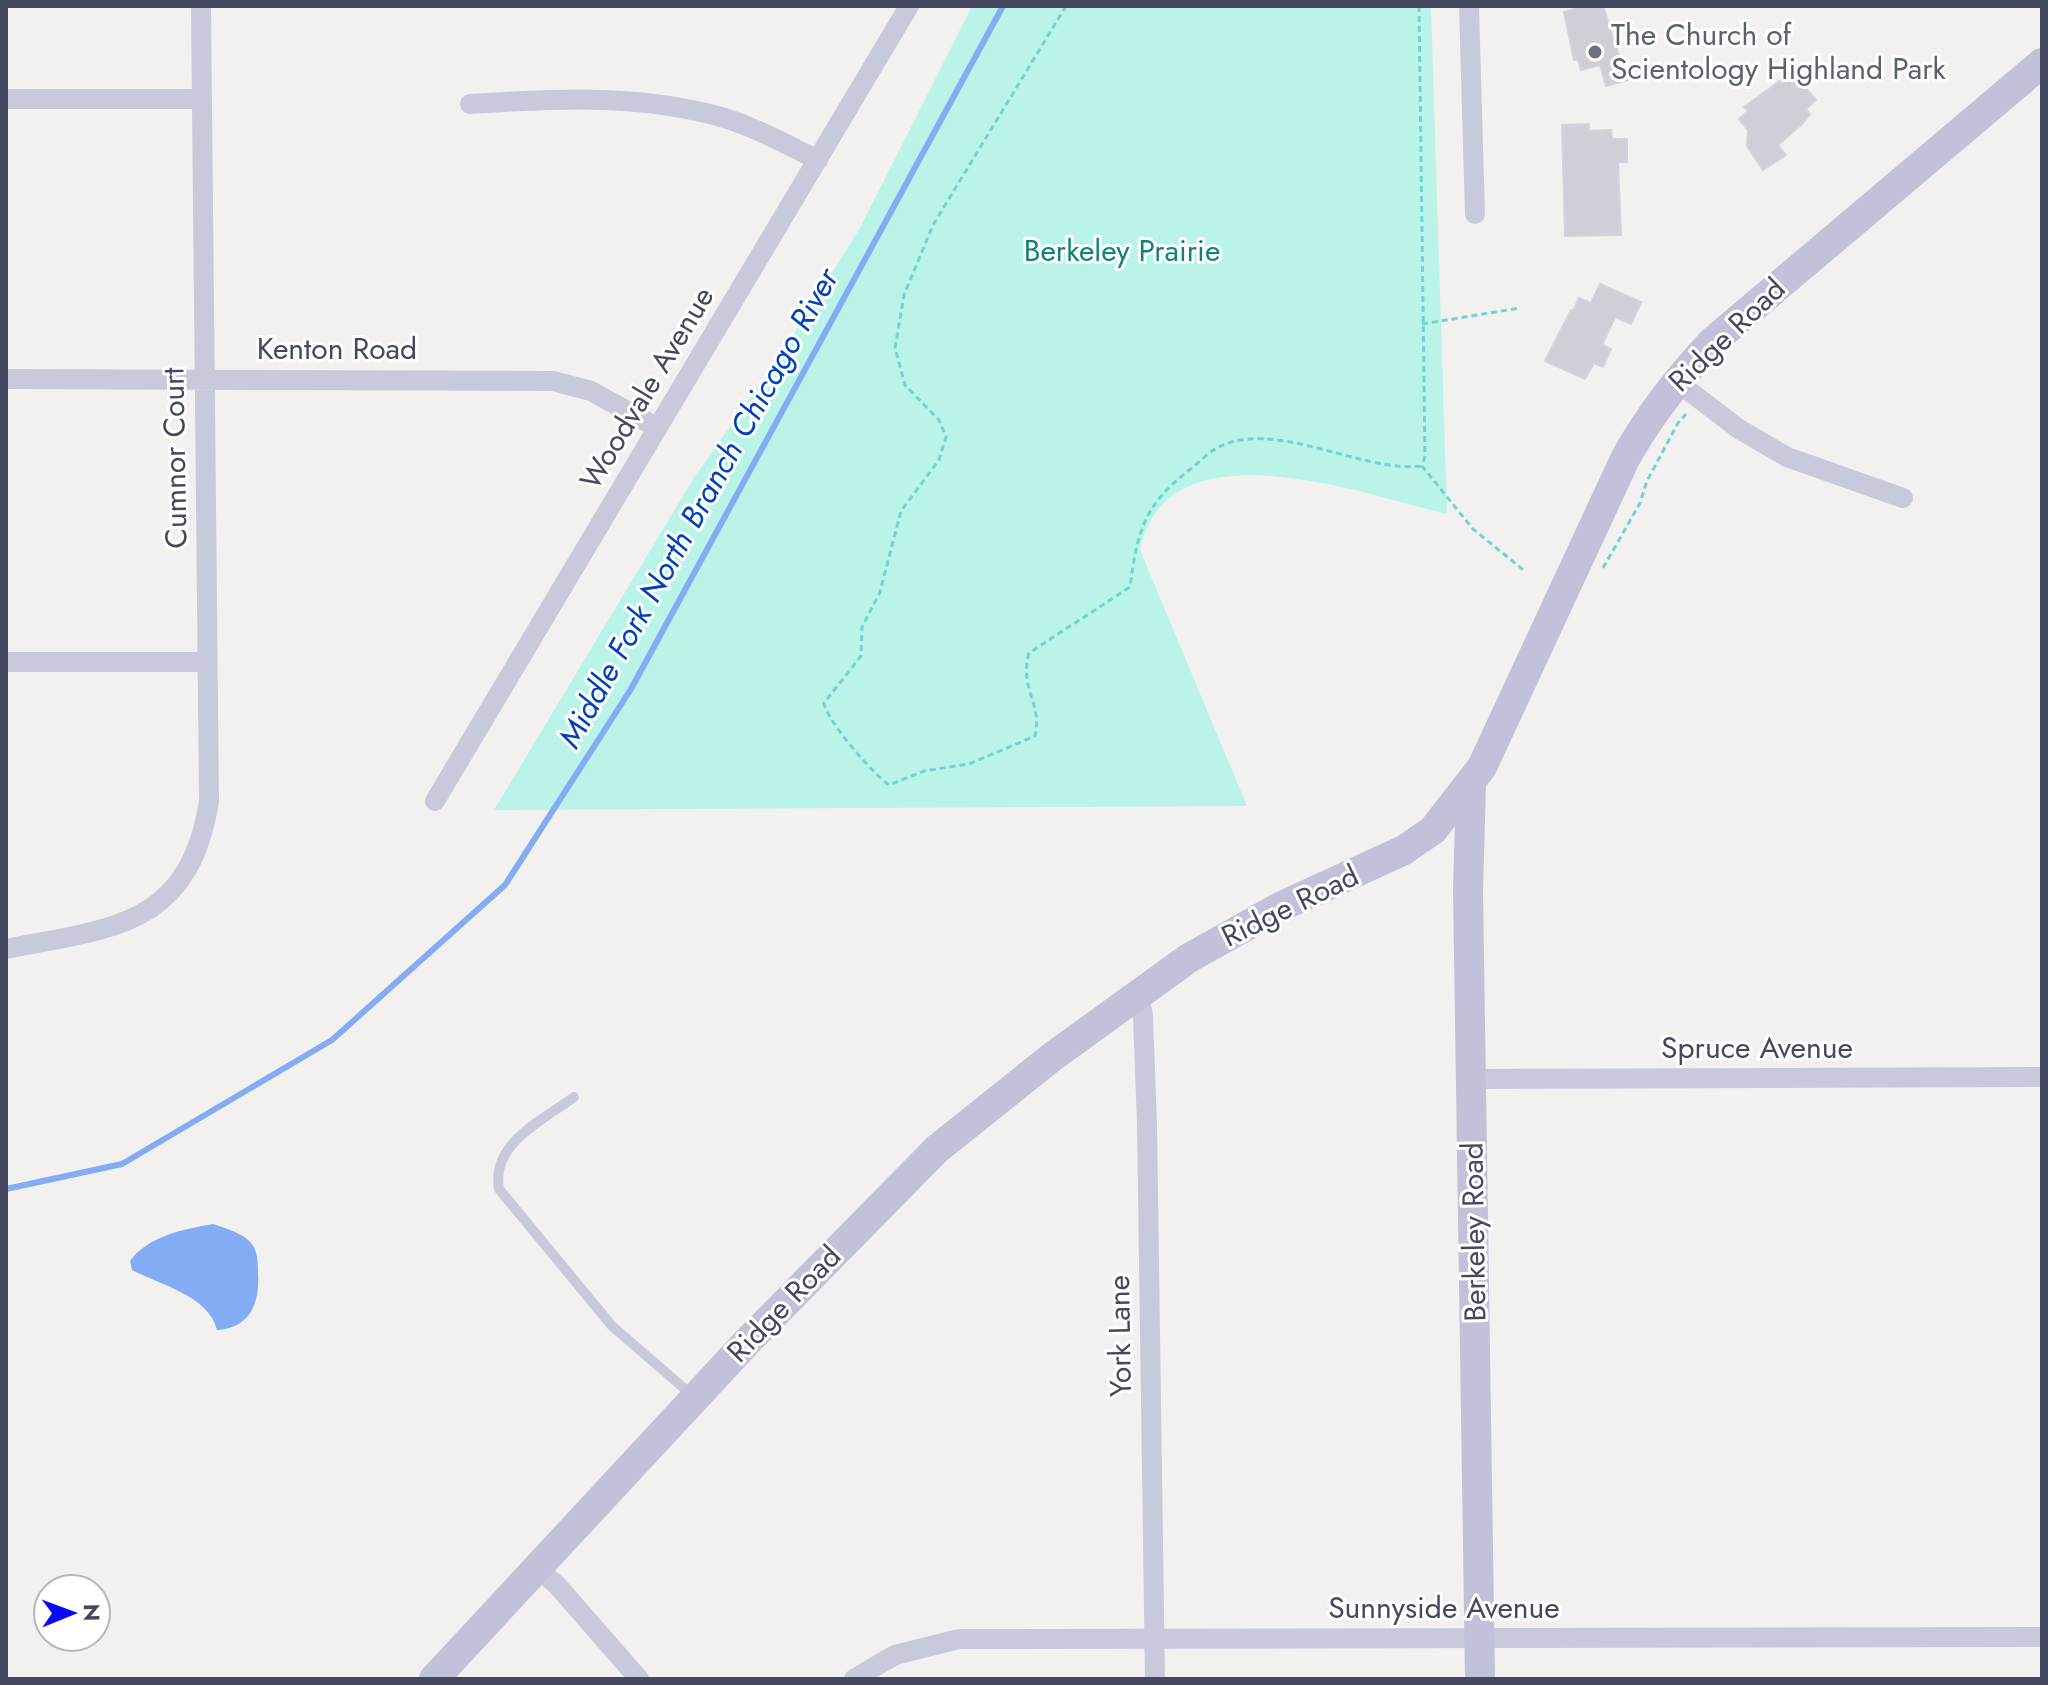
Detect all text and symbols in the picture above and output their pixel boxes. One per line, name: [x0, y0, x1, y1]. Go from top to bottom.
place label: The Church of Scientology Highland Park: [1611, 13, 1946, 90]
marker: The Church of Scientology Highland Park: [1586, 43, 1604, 61]
park label: Berkeley Prairie: [1024, 229, 1220, 272]
water label: Middle Fork North Branch Chicago River: [546, 258, 851, 756]
street label: Ridge Road: [1658, 268, 1795, 402]
street label: Woodvale Avenue: [569, 278, 724, 497]
street label: Kenton Road: [257, 327, 417, 370]
street label: Cumnor Court: [151, 366, 198, 549]
street label: Ridge Road: [1214, 854, 1366, 957]
street label: Spruce Avenue: [1661, 1026, 1853, 1069]
street label: Berkeley Road: [1450, 1142, 1497, 1322]
street label: Ridge Road: [717, 1235, 851, 1372]
street label: York Lane: [1097, 1275, 1142, 1397]
north arrow: [32, 1573, 112, 1653]
street label: Sunnyside Avenue: [1328, 1586, 1560, 1629]
text: N: [76, 1604, 108, 1622]

